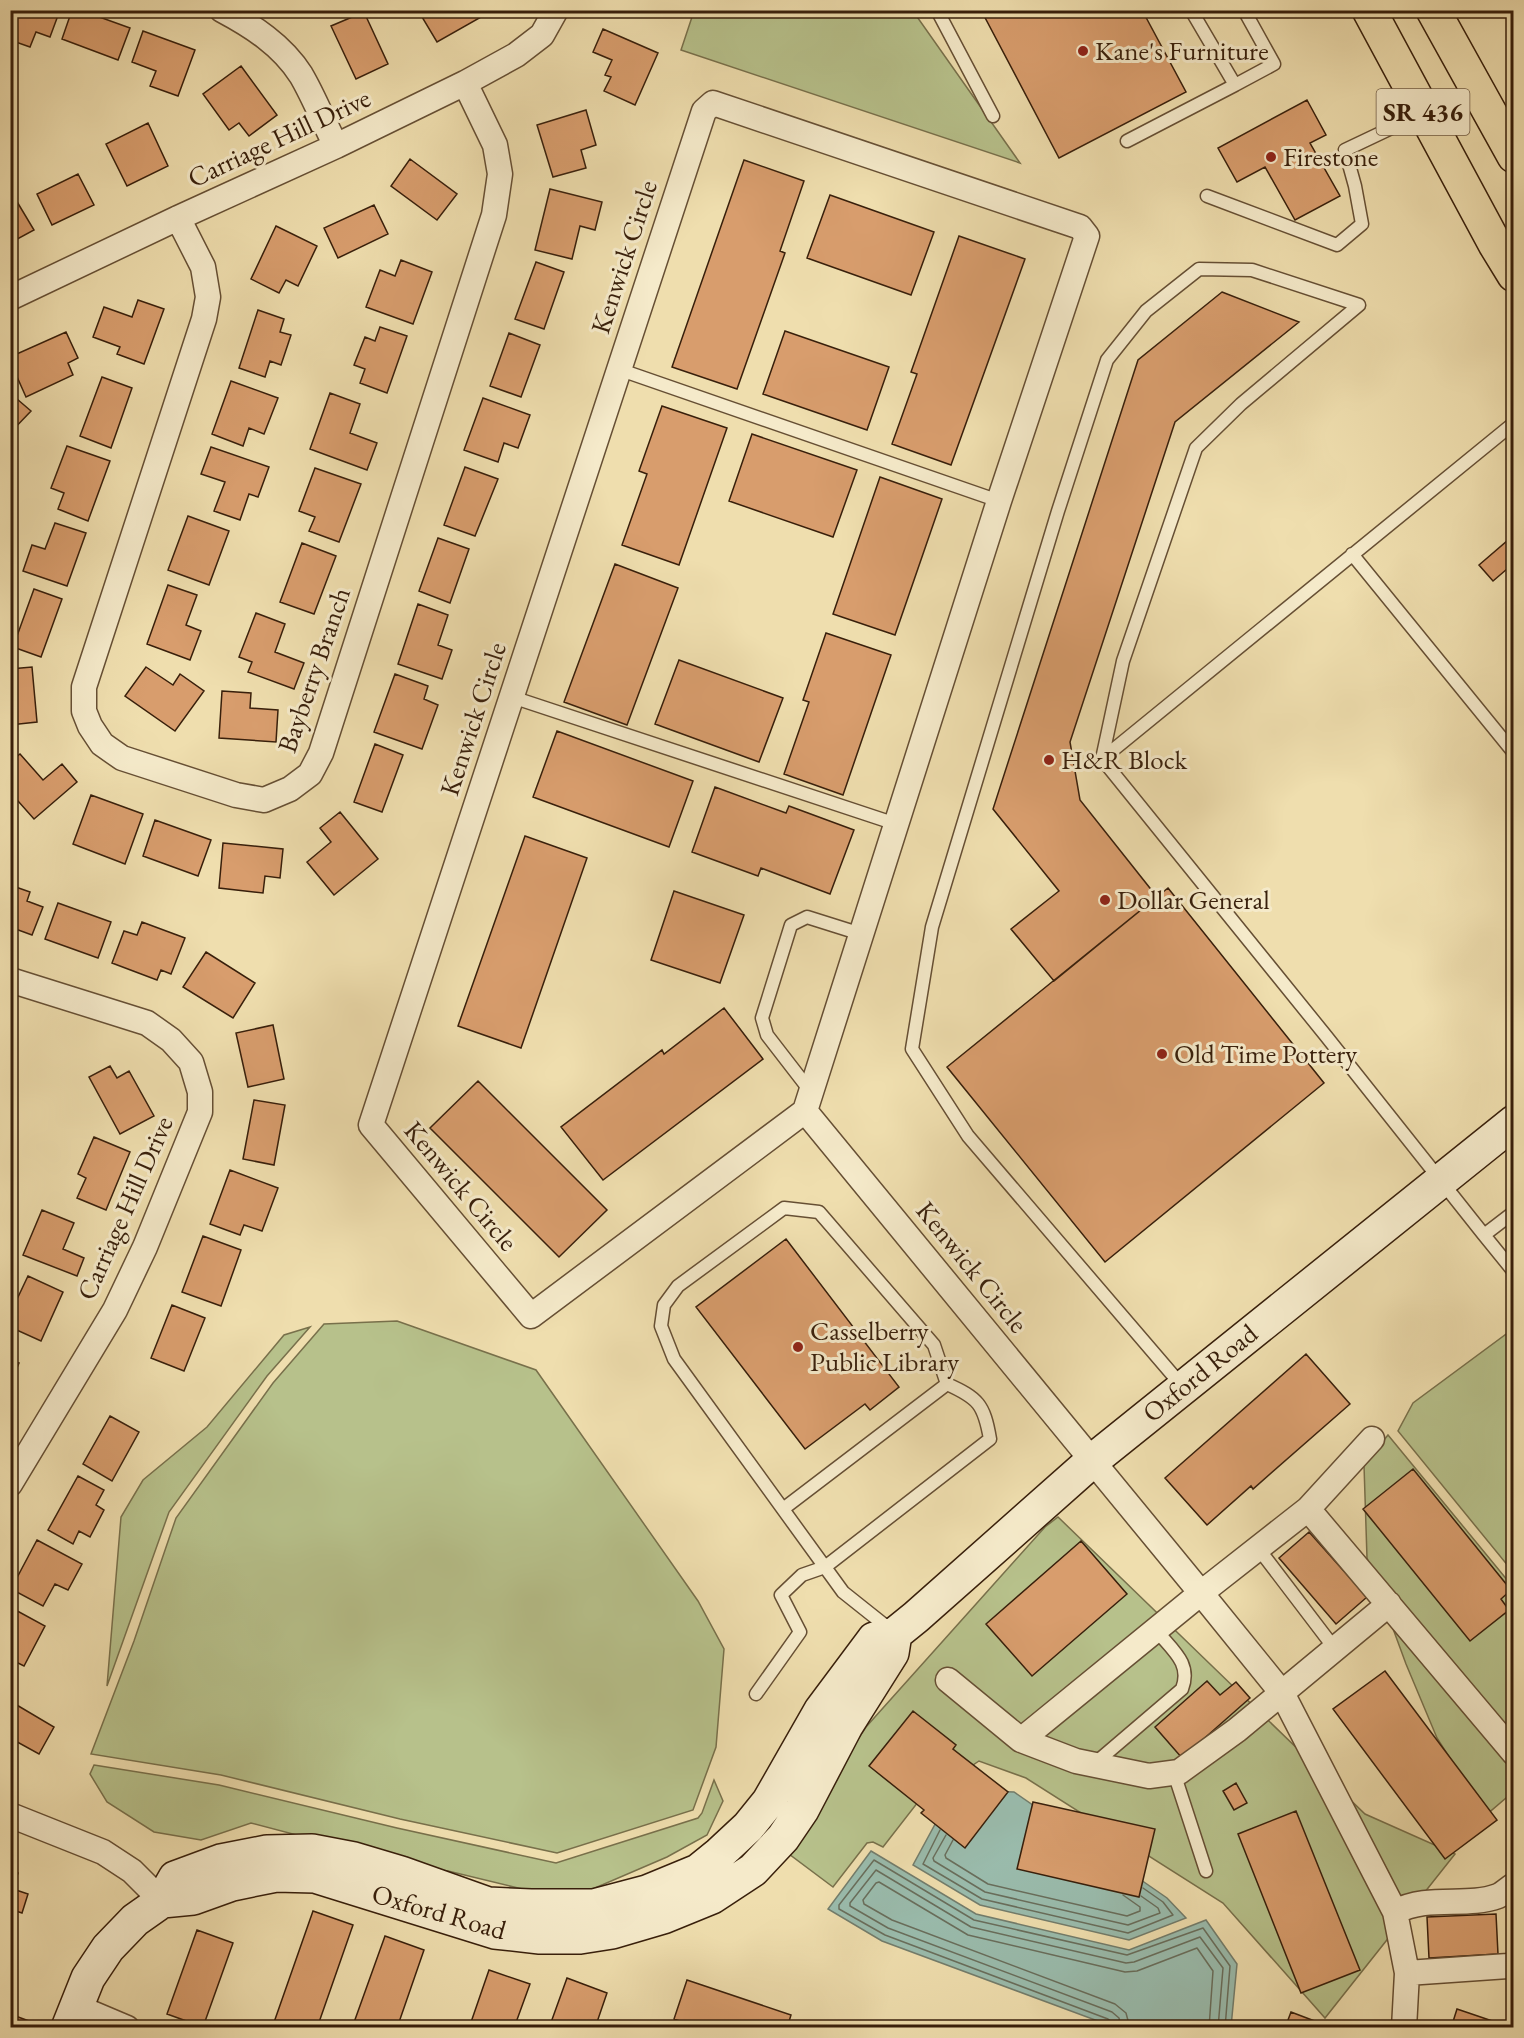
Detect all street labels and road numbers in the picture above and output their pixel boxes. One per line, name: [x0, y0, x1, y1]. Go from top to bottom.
street label: Carriage Hill Drive: [182, 80, 376, 195]
road number: SR 436: [1376, 89, 1470, 135]
street label: Kenwick Circle: [582, 176, 665, 338]
street label: Bayberry Branch: [269, 582, 358, 757]
street label: Kenwick Circle: [431, 638, 514, 800]
street label: Carriage Hill Drive: [68, 1110, 181, 1305]
street label: Kenwick Circle: [397, 1113, 526, 1258]
street label: Kenwick Circle: [909, 1194, 1036, 1340]
street label: Oxford Road: [1135, 1315, 1265, 1430]
street label: Oxford Road: [368, 1876, 511, 1947]

